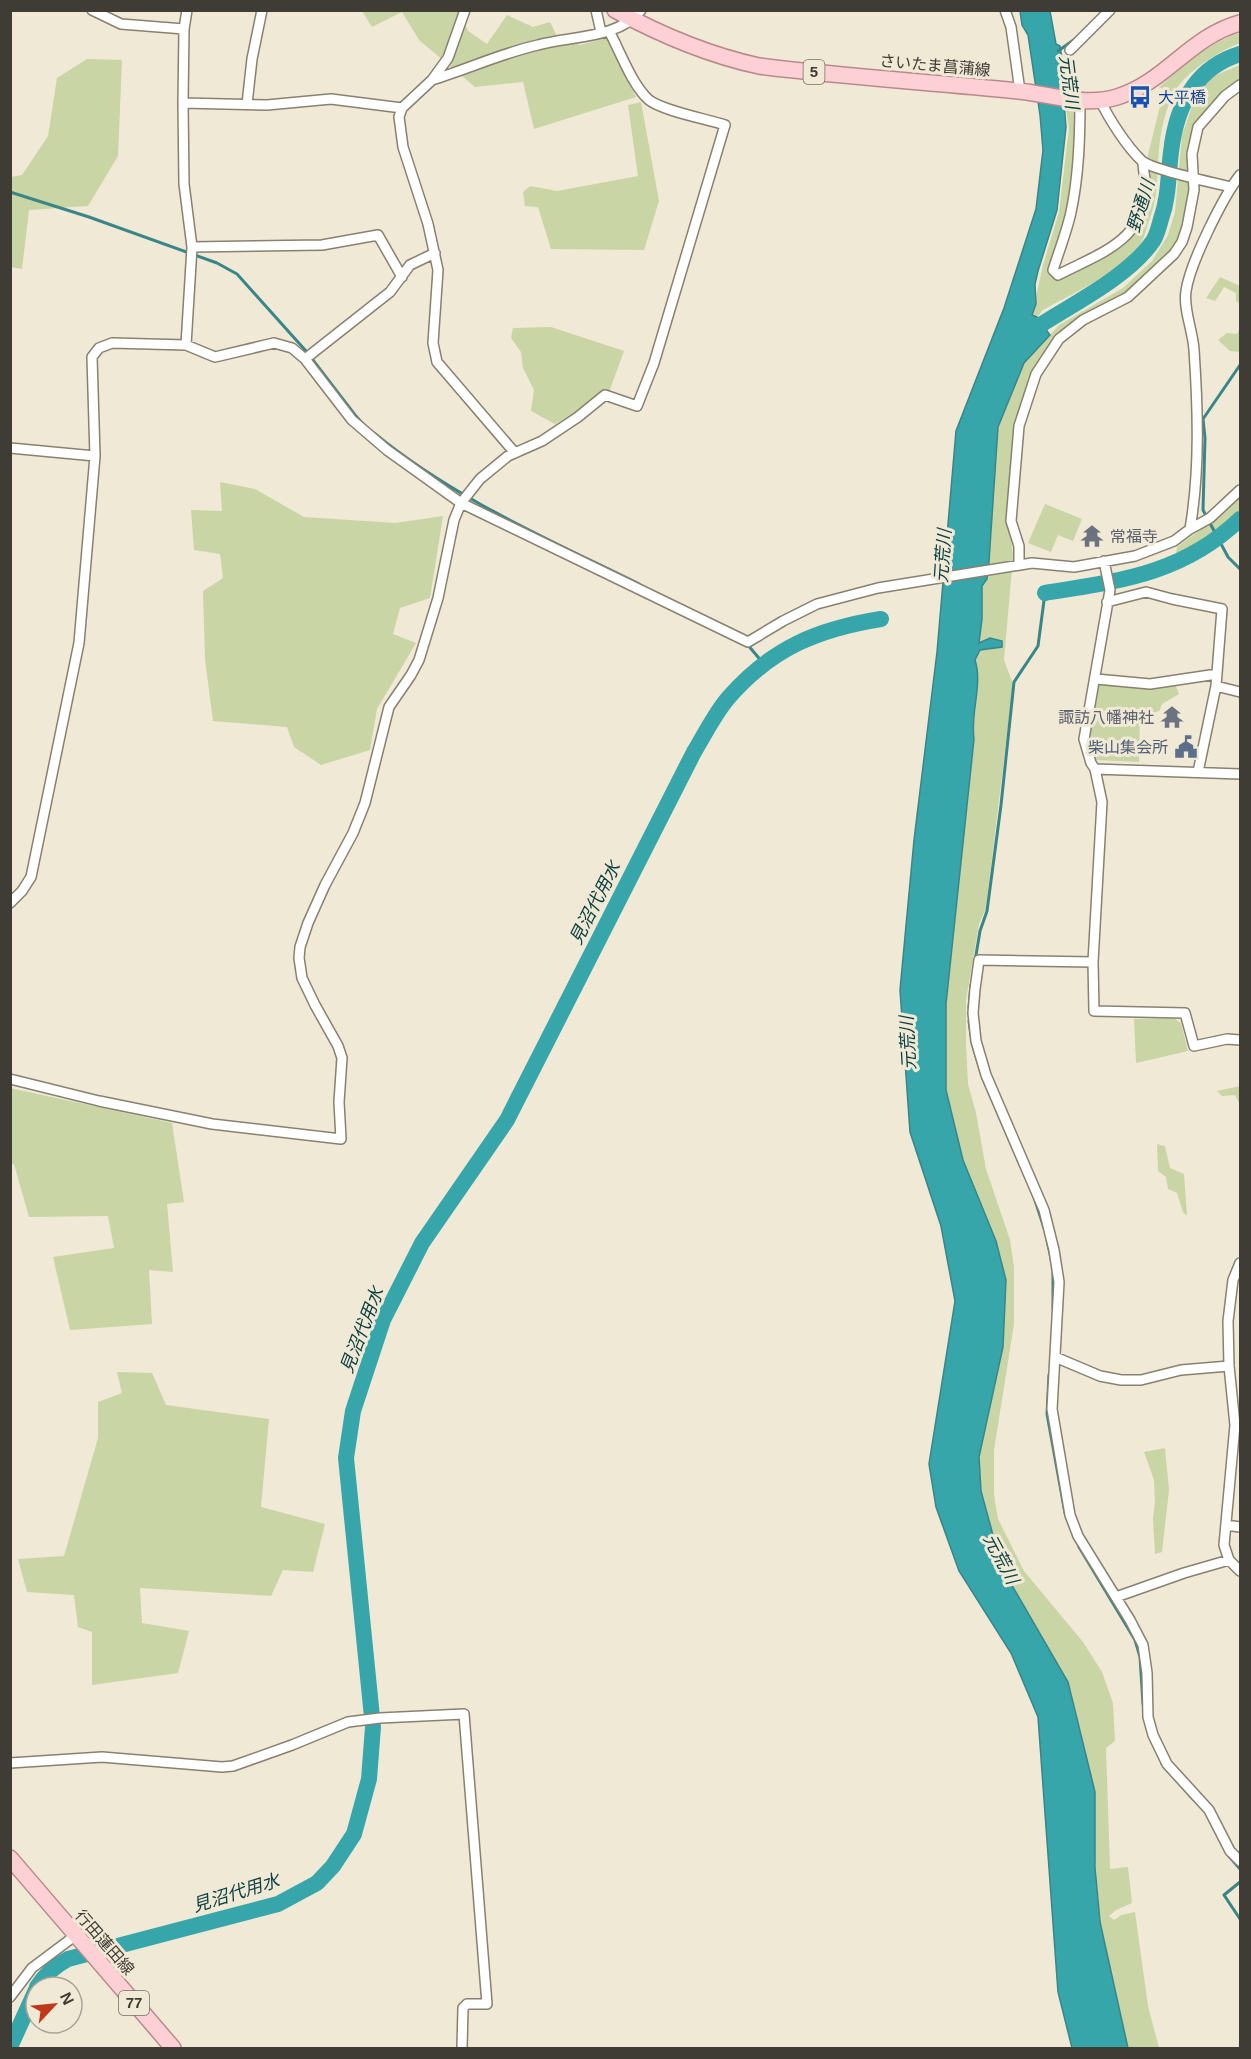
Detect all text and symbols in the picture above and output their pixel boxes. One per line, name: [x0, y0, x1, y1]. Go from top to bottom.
street label: さいたま菖蒲線: [879, 52, 991, 79]
water label: 元荒川: [1056, 54, 1082, 112]
road number: 5: [804, 60, 824, 84]
bus stop icon: 大平橋: [1127, 84, 1153, 110]
place label: 大平橋: [1158, 89, 1206, 106]
water label: 野通川: [1124, 175, 1159, 235]
temple icon: 常福寺: [1079, 523, 1105, 549]
water label: 元荒川: [931, 526, 955, 584]
place label: 常福寺: [1110, 528, 1158, 545]
temple icon: 諏訪八幡神社: [1159, 704, 1185, 730]
place label: 諏訪八幡神社: [1058, 709, 1154, 726]
public building icon: 柴山集会所: [1173, 734, 1199, 760]
place label: 柴山集会所: [1088, 739, 1168, 756]
water label: 見沼代用水: [566, 857, 625, 948]
water label: 元荒川: [896, 1014, 919, 1070]
water label: 見沼代用水: [337, 1283, 388, 1376]
water label: 元荒川: [979, 1530, 1023, 1589]
water label: 見沼代用水: [190, 1870, 284, 1916]
street label: 行田蓮田線: [72, 1907, 137, 1978]
north arrow: [24, 1975, 84, 2035]
text: N: [57, 1990, 77, 2008]
road number: 77: [119, 1991, 149, 2015]

